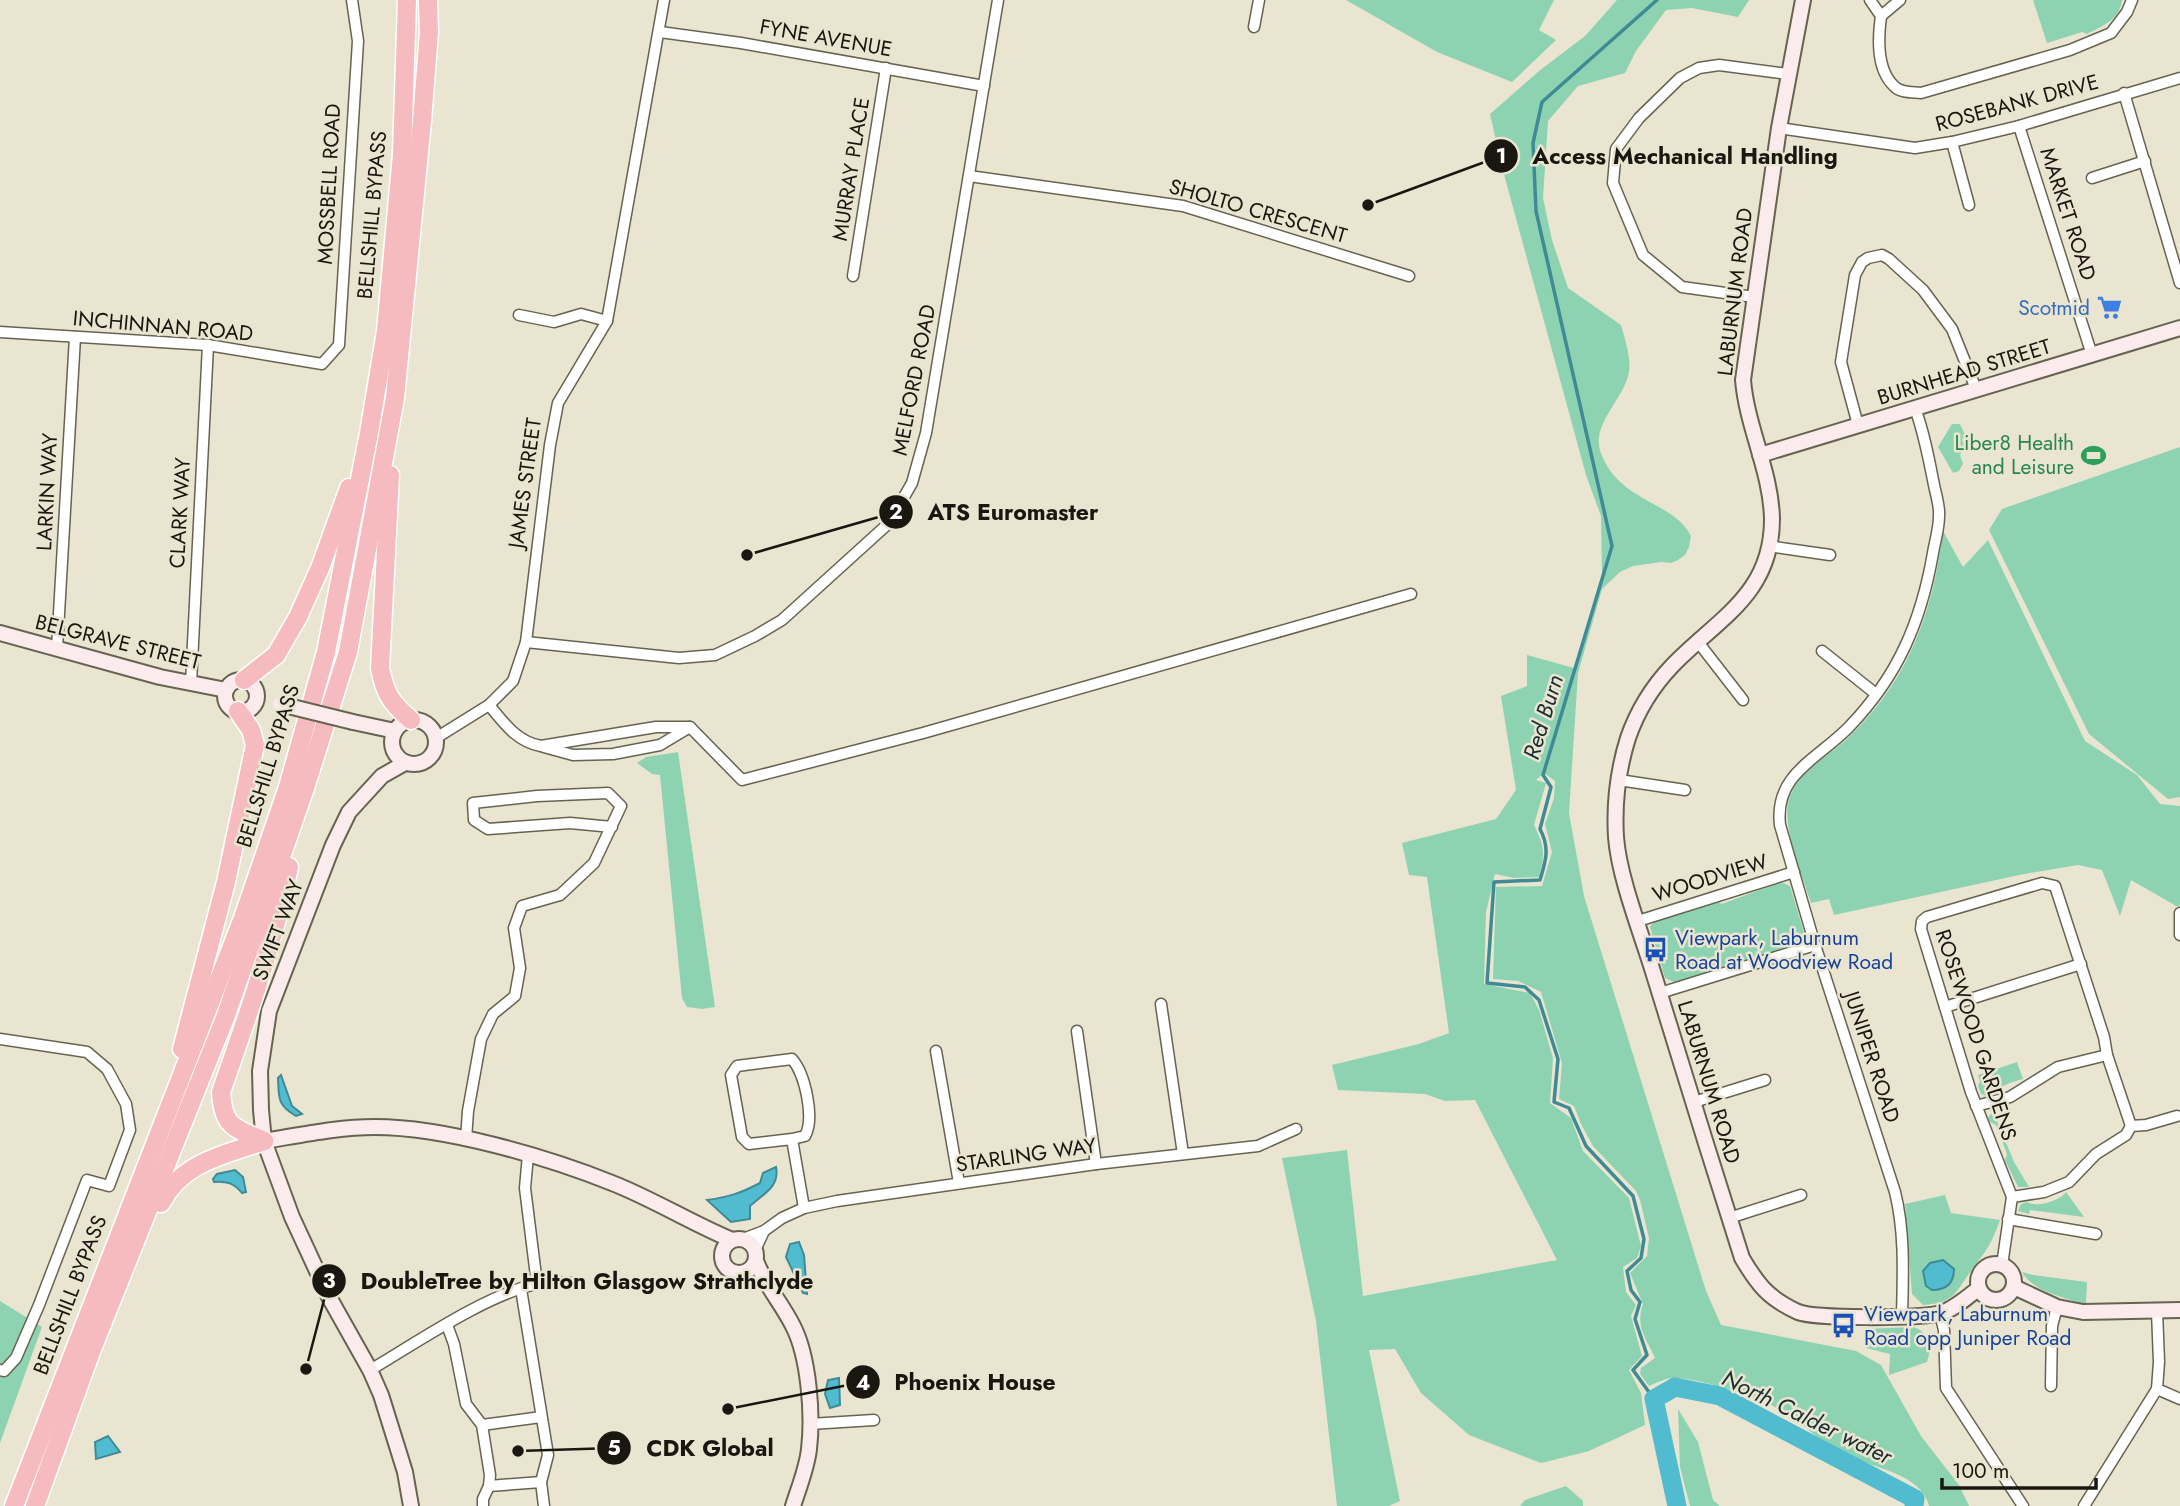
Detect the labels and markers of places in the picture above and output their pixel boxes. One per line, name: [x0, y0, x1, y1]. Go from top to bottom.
callout: Access Mechanical Handling: [1483, 134, 1852, 178]
place label: Scotmid: [2018, 293, 2090, 323]
supermarket icon: Scotmid: [2096, 294, 2124, 322]
place label: Liber8 Health and Leisure: [1955, 428, 2074, 482]
sports icon: Liber8 Health and Leisure: [2080, 441, 2108, 469]
callout: ATS Euromaster: [878, 490, 1112, 534]
place label: Viewpark, Laburnum Road at Woodview Road: [1675, 923, 1893, 977]
bus stop icon: Viewpark, Laburnum Road at Woodview Road: [1641, 936, 1669, 964]
callout: DoubleTree by Hilton Glasgow Strathclyde: [312, 1259, 828, 1303]
place label: Viewpark, Laburnum Road opp Juniper Road: [1864, 1299, 2071, 1353]
bus stop icon: Viewpark, Laburnum Road opp Juniper Road: [1830, 1312, 1858, 1340]
callout: Phoenix House: [845, 1360, 1070, 1404]
callout: CDK Global: [597, 1426, 787, 1470]

